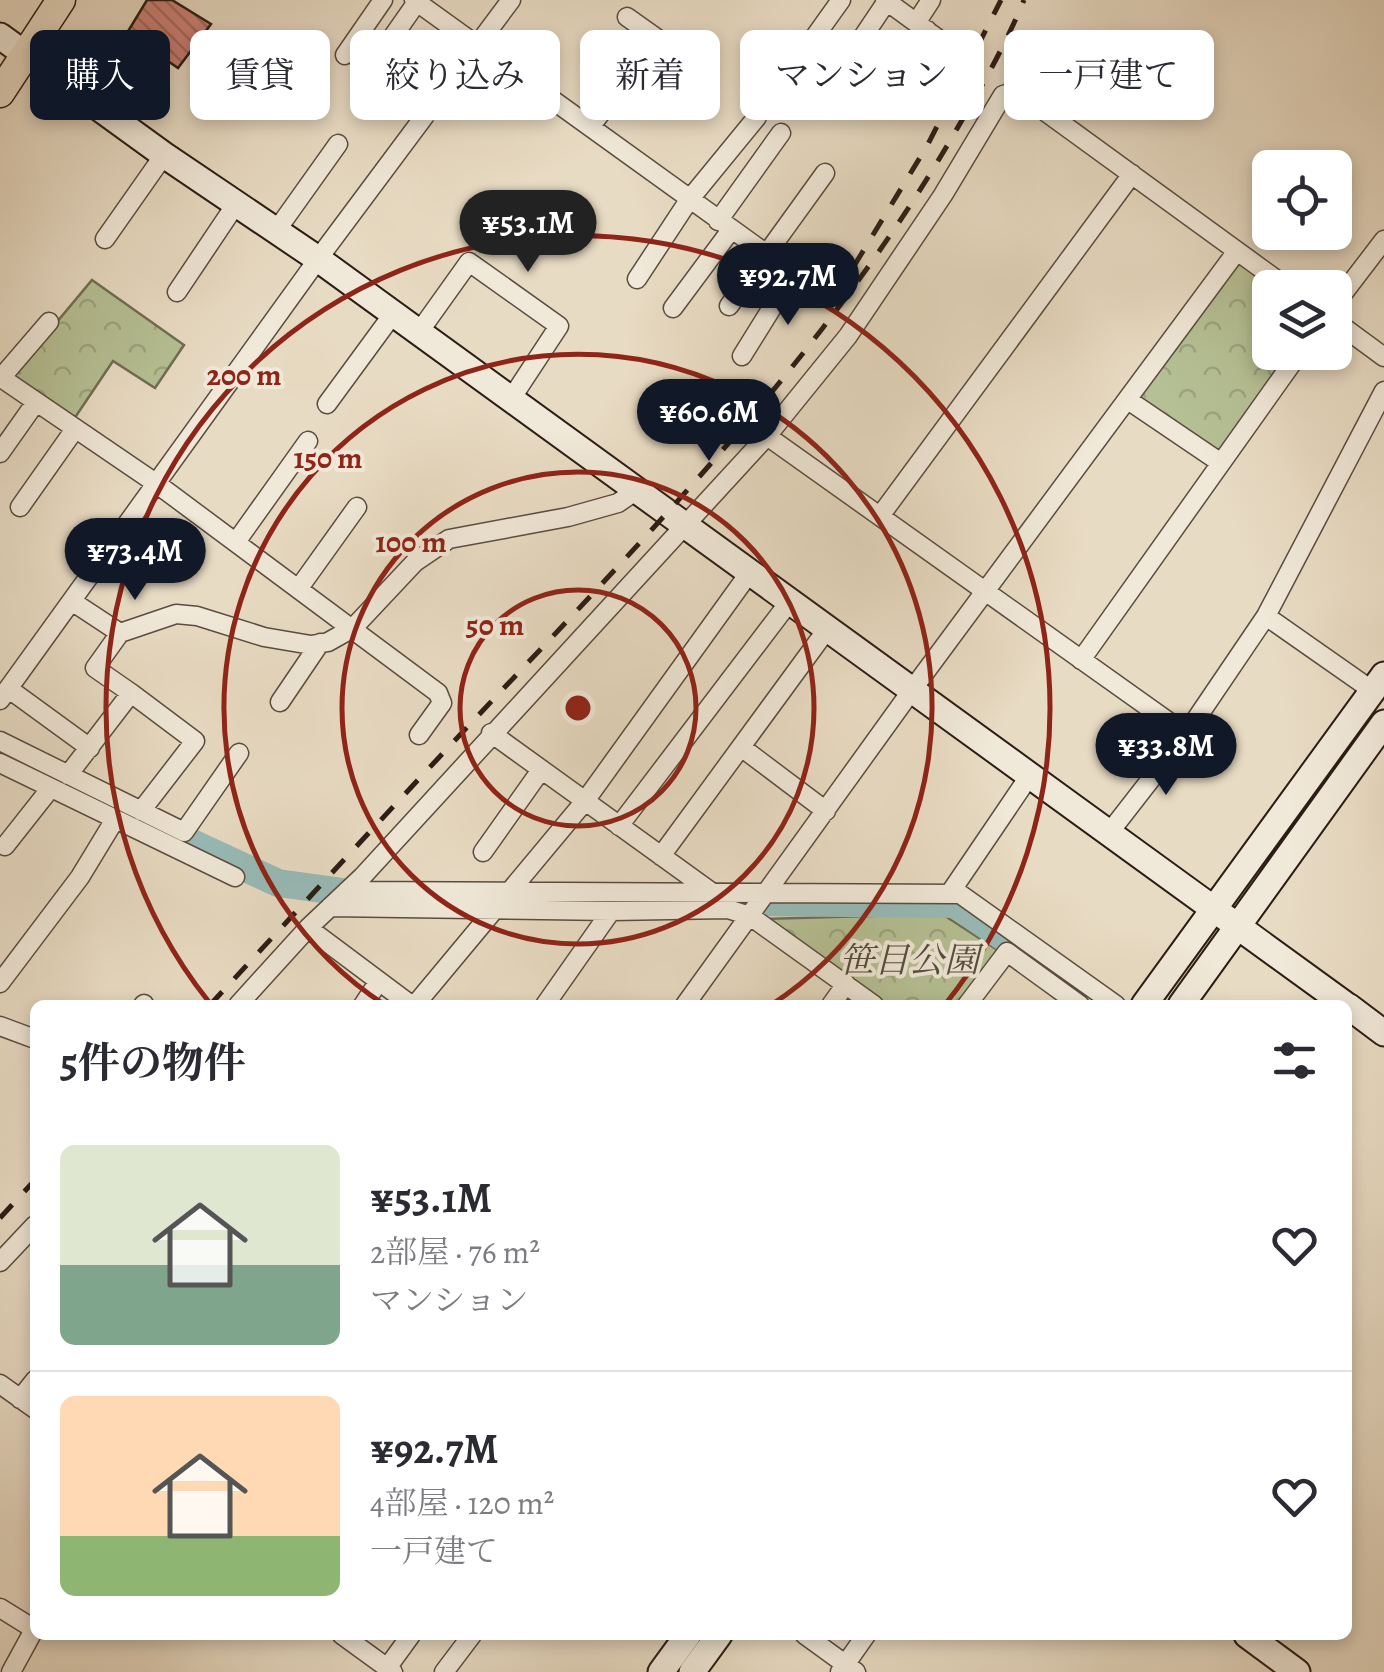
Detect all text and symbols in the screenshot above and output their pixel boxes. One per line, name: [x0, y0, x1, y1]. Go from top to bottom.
chip: 購入: [30, 30, 170, 120]
chip: 賃貸: [190, 30, 330, 120]
chip: 絞り込み: [350, 30, 560, 120]
chip: 新着: [580, 30, 720, 120]
chip: マンション: [740, 30, 984, 120]
chip: 一戸建て: [1004, 30, 1214, 120]
map controls: [1252, 150, 1352, 370]
button: locate: [1252, 150, 1352, 250]
pin: ¥53.1M: [447, 190, 609, 275]
text: ¥53.1M: [482, 200, 574, 244]
pin: ¥92.7M: [707, 243, 869, 328]
text: ¥92.7M: [739, 253, 837, 297]
button: layers: [1252, 270, 1352, 370]
text: 200 m: [206, 355, 282, 395]
pin: ¥60.6M: [628, 379, 790, 464]
text: ¥60.6M: [659, 389, 759, 433]
text: 150 m: [294, 438, 363, 478]
pin: ¥73.4M: [54, 518, 216, 603]
text: 100 m: [375, 522, 447, 562]
text: ¥73.4M: [87, 528, 183, 572]
text: 50 m: [466, 605, 524, 645]
centre of rings: [560, 690, 596, 726]
pin: ¥33.8M: [1085, 713, 1247, 798]
text: ¥33.8M: [1118, 723, 1214, 767]
park label: 笹目公園: [839, 936, 984, 984]
icon: filters: [1267, 1033, 1322, 1088]
text: 5件の物件: [60, 1034, 246, 1091]
text: ¥53.1M: [370, 1169, 492, 1226]
icon: home: [140, 1185, 260, 1305]
icon: heart: [1267, 1218, 1322, 1273]
text: 2部屋 · 76 m²: [370, 1230, 540, 1274]
text: マンション: [370, 1278, 529, 1322]
text: ¥92.7M: [370, 1420, 499, 1477]
icon: home: [140, 1436, 260, 1556]
icon: heart: [1267, 1469, 1322, 1524]
text: 4部屋 · 120 m²: [370, 1481, 554, 1525]
text: 一戸建て: [370, 1529, 498, 1573]

